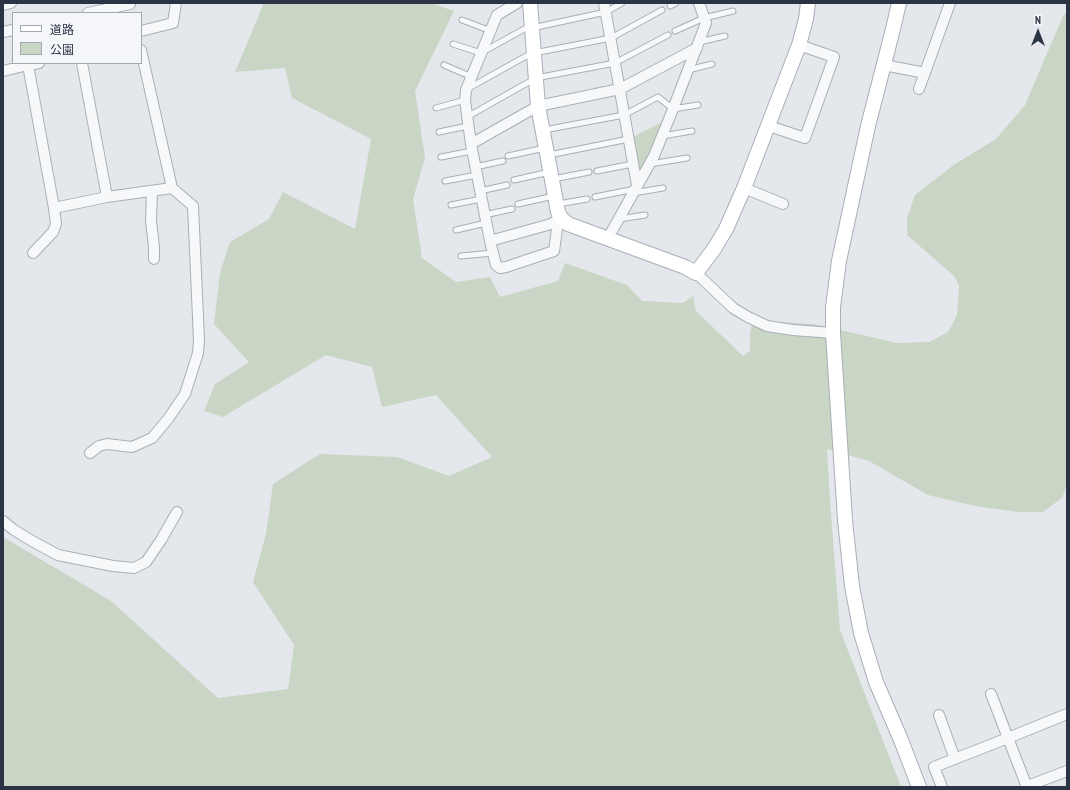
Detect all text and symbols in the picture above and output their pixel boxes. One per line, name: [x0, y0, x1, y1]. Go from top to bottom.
legend: [12, 12, 142, 64]
north arrow: [1018, 12, 1058, 52]
text: N: [1035, 13, 1041, 27]
text: 道路: [50, 22, 74, 37]
text: 公園: [50, 42, 74, 57]

